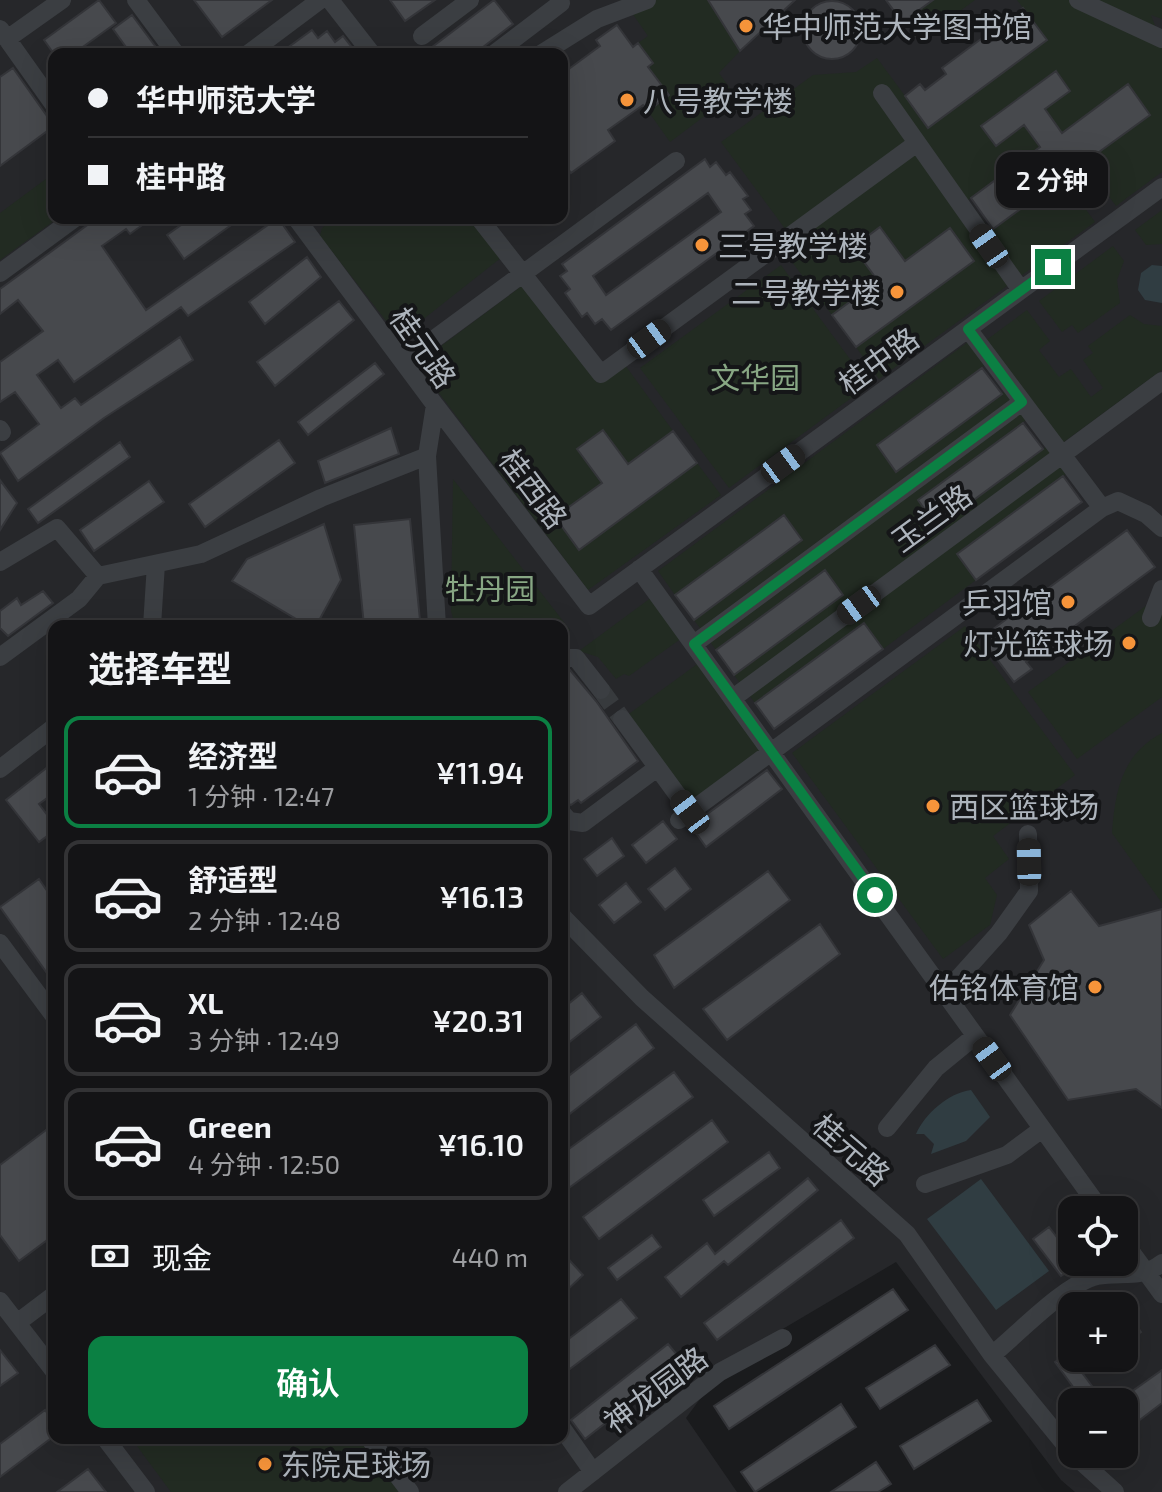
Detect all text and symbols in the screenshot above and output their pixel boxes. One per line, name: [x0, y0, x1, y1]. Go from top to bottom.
place label: 华中师范大学图书馆: [762, 8, 1032, 44]
marker: 华中师范大学图书馆: [737, 17, 755, 35]
text: 华中师范大学: [136, 81, 316, 117]
place label: 八号教学楼: [643, 82, 793, 118]
marker: 八号教学楼: [618, 91, 636, 109]
callout: 2 分钟: [997, 151, 1109, 207]
text: 桂中路: [136, 158, 226, 194]
text: 2 分钟: [1016, 164, 1088, 195]
car: [965, 219, 1013, 273]
place label: 三号教学楼: [718, 227, 868, 263]
marker: 三号教学楼: [693, 236, 711, 254]
route end: [1035, 249, 1071, 285]
place label: 二号教学楼: [731, 274, 881, 310]
marker: 二号教学楼: [888, 283, 906, 301]
street label: 桂元路: [383, 300, 465, 394]
car: [623, 315, 675, 363]
street label: 桂中路: [831, 319, 925, 401]
park label: 文华园: [710, 359, 800, 395]
car: [757, 440, 809, 488]
street label: 桂西路: [493, 441, 575, 535]
street label: 玉兰路: [884, 476, 978, 558]
park label: 牡丹园: [445, 570, 535, 606]
car: [833, 581, 885, 629]
place label: 乒羽馆: [962, 584, 1052, 620]
marker: 乒羽馆: [1059, 593, 1077, 611]
place label: 灯光篮球场: [963, 625, 1113, 661]
marker: 灯光篮球场: [1120, 634, 1138, 652]
text: 选择车型: [88, 646, 232, 689]
icon: car: [92, 736, 164, 808]
text: 经济型: [188, 737, 278, 773]
text: ¥11.94: [436, 754, 524, 790]
text: 1 分钟 · 12:47: [188, 780, 334, 811]
car: [666, 786, 714, 838]
place label: 西区篮球场: [949, 788, 1099, 824]
marker: 西区篮球场: [924, 797, 942, 815]
car: [1017, 838, 1041, 886]
icon: car: [92, 860, 164, 932]
text: 舒适型: [188, 861, 278, 897]
route start: [857, 877, 893, 913]
text: ¥16.13: [439, 878, 524, 914]
text: 2 分钟 · 12:48: [188, 904, 341, 935]
place label: 佑铭体育馆: [929, 969, 1079, 1005]
marker: 佑铭体育馆: [1086, 978, 1104, 996]
icon: car: [92, 984, 164, 1056]
text: XL: [188, 984, 223, 1020]
text: ¥20.31: [432, 1002, 524, 1038]
text: 3 分钟 · 12:49: [188, 1024, 340, 1055]
car: [968, 1033, 1016, 1085]
street label: 桂元路: [806, 1106, 898, 1192]
icon: car: [92, 1108, 164, 1180]
text: Green: [188, 1108, 272, 1144]
text: ¥16.10: [438, 1126, 524, 1162]
text: 4 分钟 · 12:50: [188, 1148, 340, 1179]
map controls: [1058, 1196, 1138, 1468]
button: locate: [1058, 1196, 1138, 1276]
icon: cash: [88, 1234, 132, 1278]
text: 现金: [152, 1239, 212, 1275]
text: 440 m: [452, 1241, 528, 1272]
button: +: [1058, 1292, 1138, 1372]
button: 确认: [88, 1336, 528, 1428]
street label: 神龙园路: [596, 1339, 714, 1439]
button: −: [1058, 1388, 1138, 1468]
place label: 东院足球场: [281, 1446, 431, 1482]
marker: 东院足球场: [256, 1455, 274, 1473]

